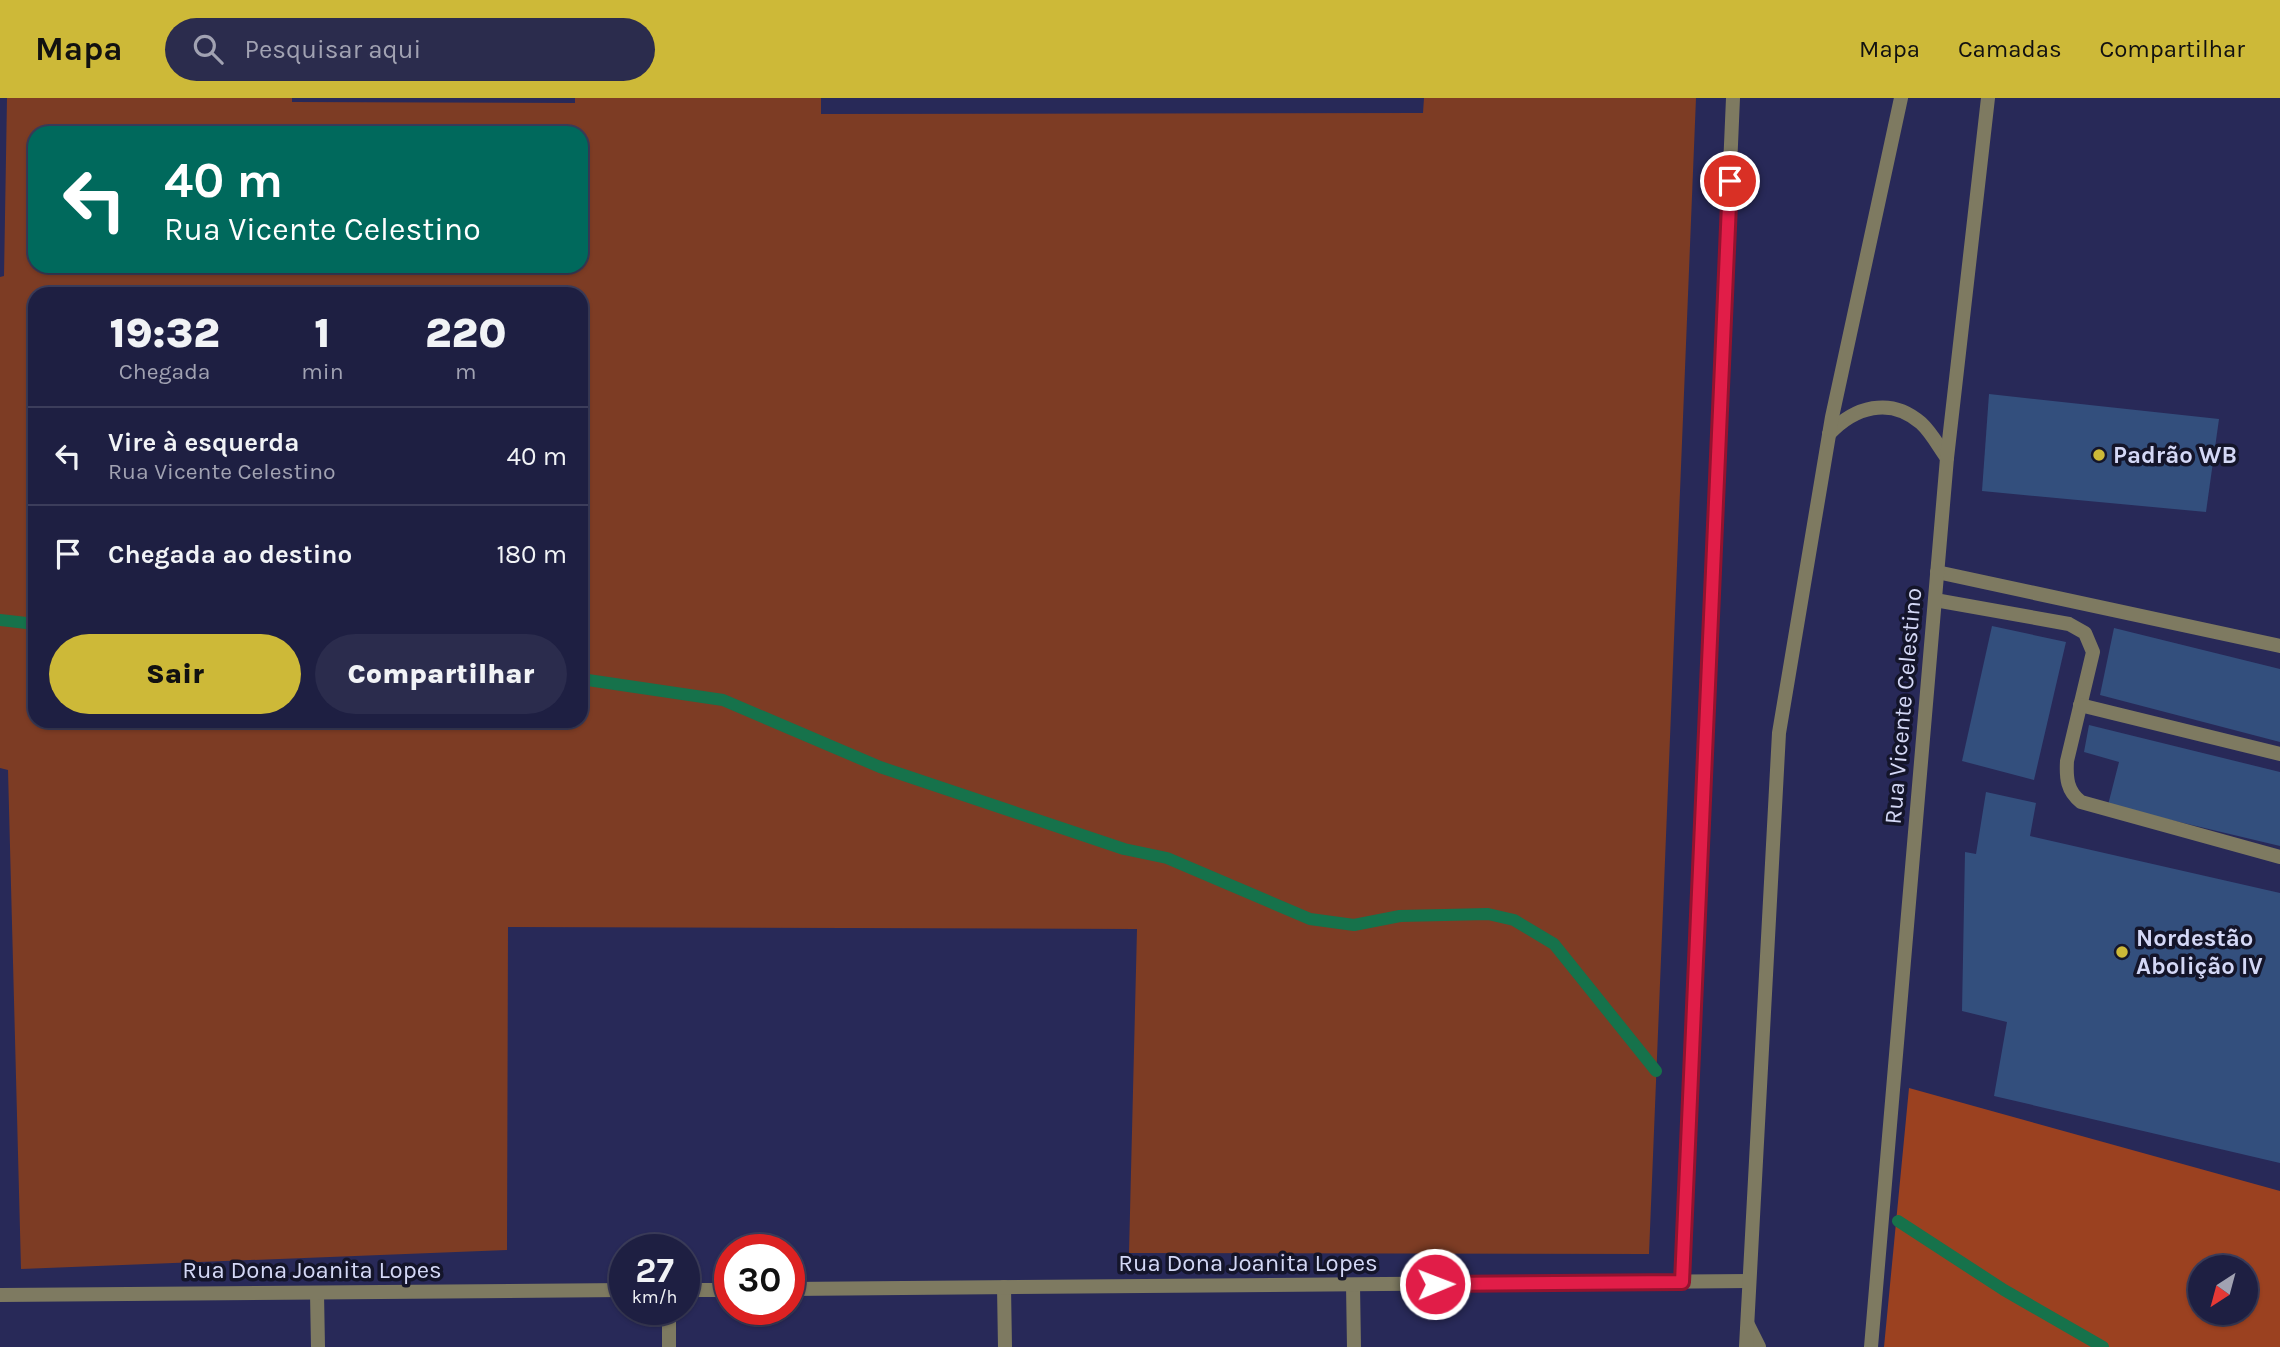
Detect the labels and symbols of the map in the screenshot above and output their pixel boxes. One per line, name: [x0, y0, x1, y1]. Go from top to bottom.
pin: [1700, 151, 1760, 211]
place label: Padrão WB: [2113, 441, 2237, 469]
marker: Padrão WB: [2091, 447, 2107, 463]
street label: Rua Vicente Celestino: [1879, 586, 1927, 826]
place label: Nordestão Abolição IV: [2136, 924, 2263, 980]
marker: Nordestão Abolição IV: [2114, 944, 2130, 960]
speed limit sign: 30: [714, 1234, 805, 1325]
position arrow: [1398, 1247, 1472, 1321]
street label: Rua Dona Joanita Lopes: [1118, 1249, 1378, 1277]
north arrow: [2188, 1255, 2258, 1325]
street label: Rua Dona Joanita Lopes: [182, 1256, 442, 1284]

